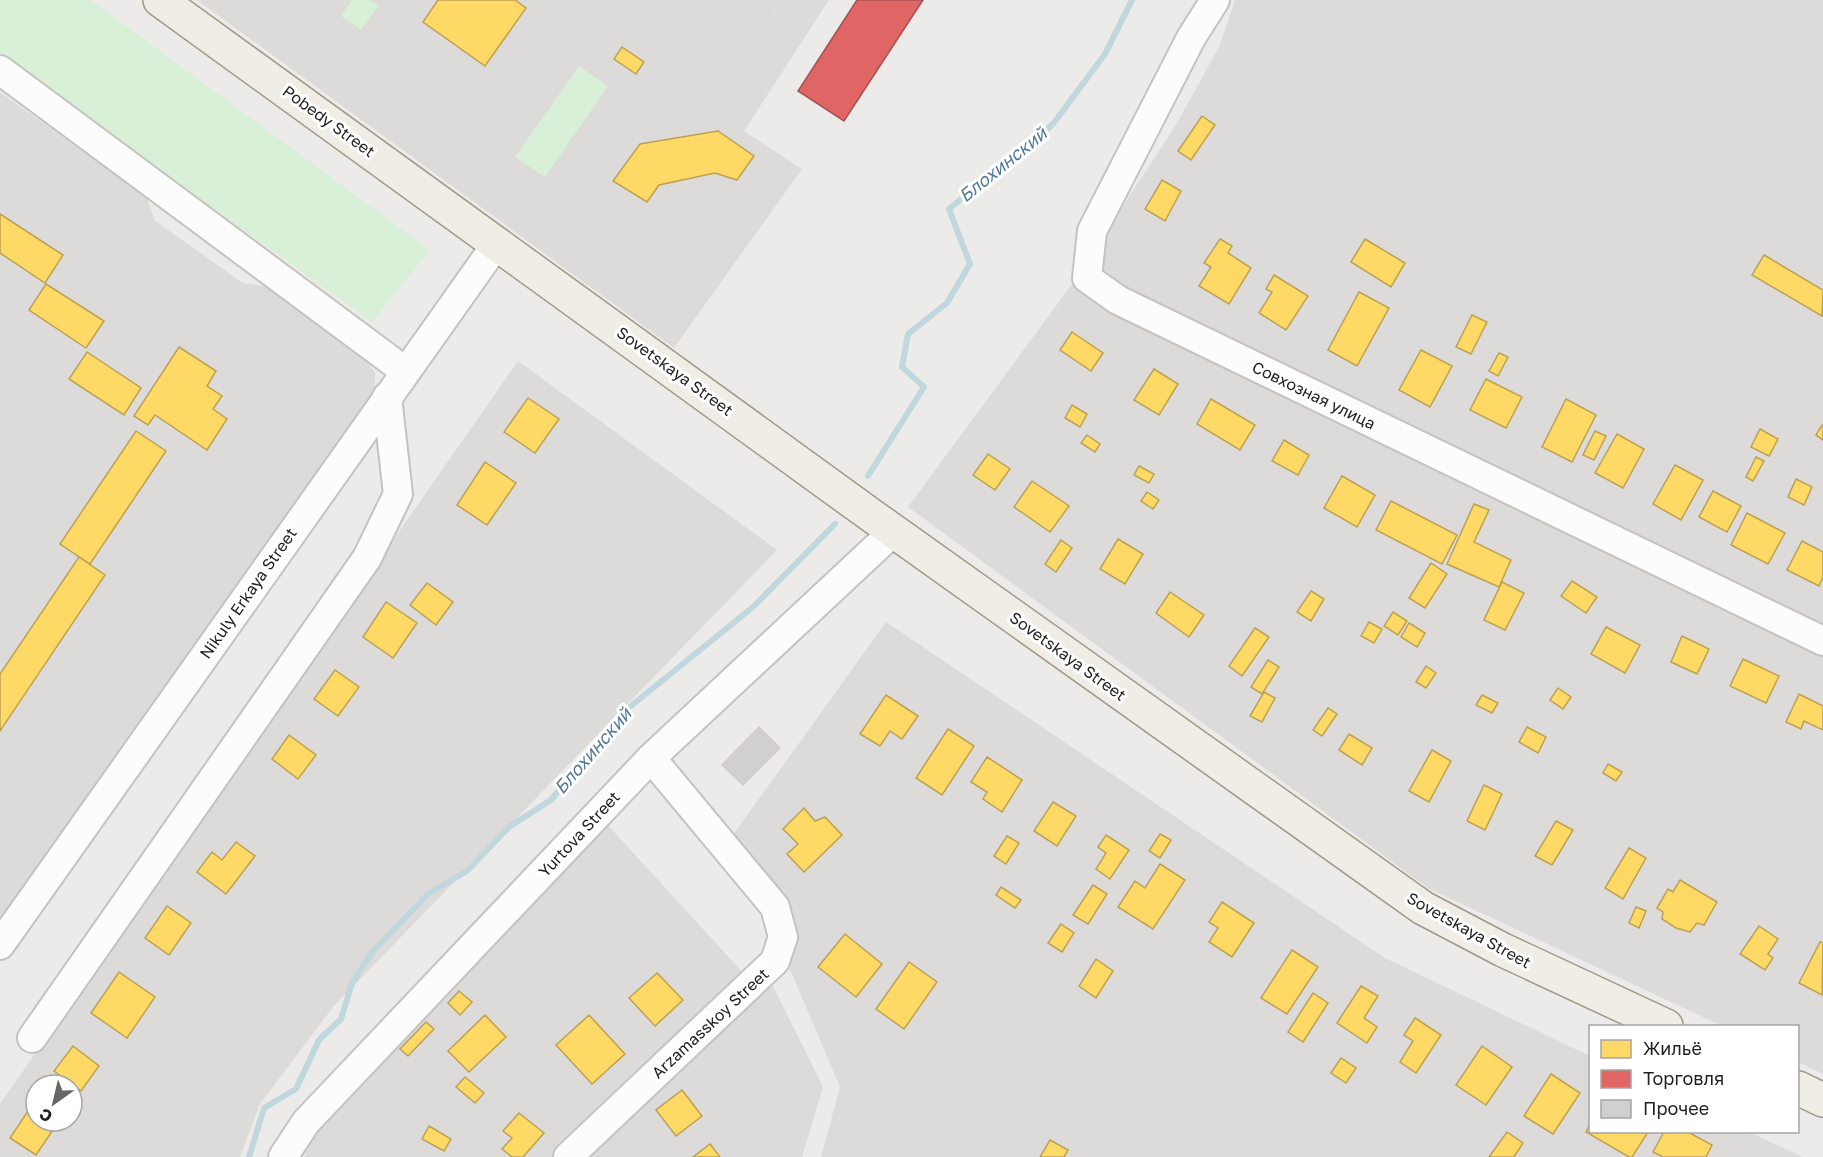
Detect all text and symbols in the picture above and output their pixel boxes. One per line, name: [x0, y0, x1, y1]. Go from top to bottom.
street label: Pobedy Street: [279, 81, 379, 161]
water label: Блохинский: [954, 121, 1052, 206]
street label: Sovetskaya Street: [613, 322, 737, 420]
street label: Совхозная улица: [1249, 357, 1379, 433]
street label: Nikuly Erkaya Street: [195, 524, 301, 662]
street label: Sovetskaya Street: [1006, 607, 1130, 705]
water label: Блохинский: [549, 702, 636, 798]
street label: Yurtova Street: [534, 787, 624, 881]
street label: Sovetskaya Street: [1403, 888, 1535, 972]
street label: Arzamasskoy Street: [647, 964, 773, 1082]
legend: [1589, 1025, 1799, 1133]
text: Жильё: [1643, 1037, 1702, 1059]
text: Торговля: [1643, 1067, 1724, 1089]
north arrow: [24, 1073, 84, 1133]
text: Прочее: [1643, 1097, 1709, 1119]
text: С: [35, 1104, 56, 1127]

